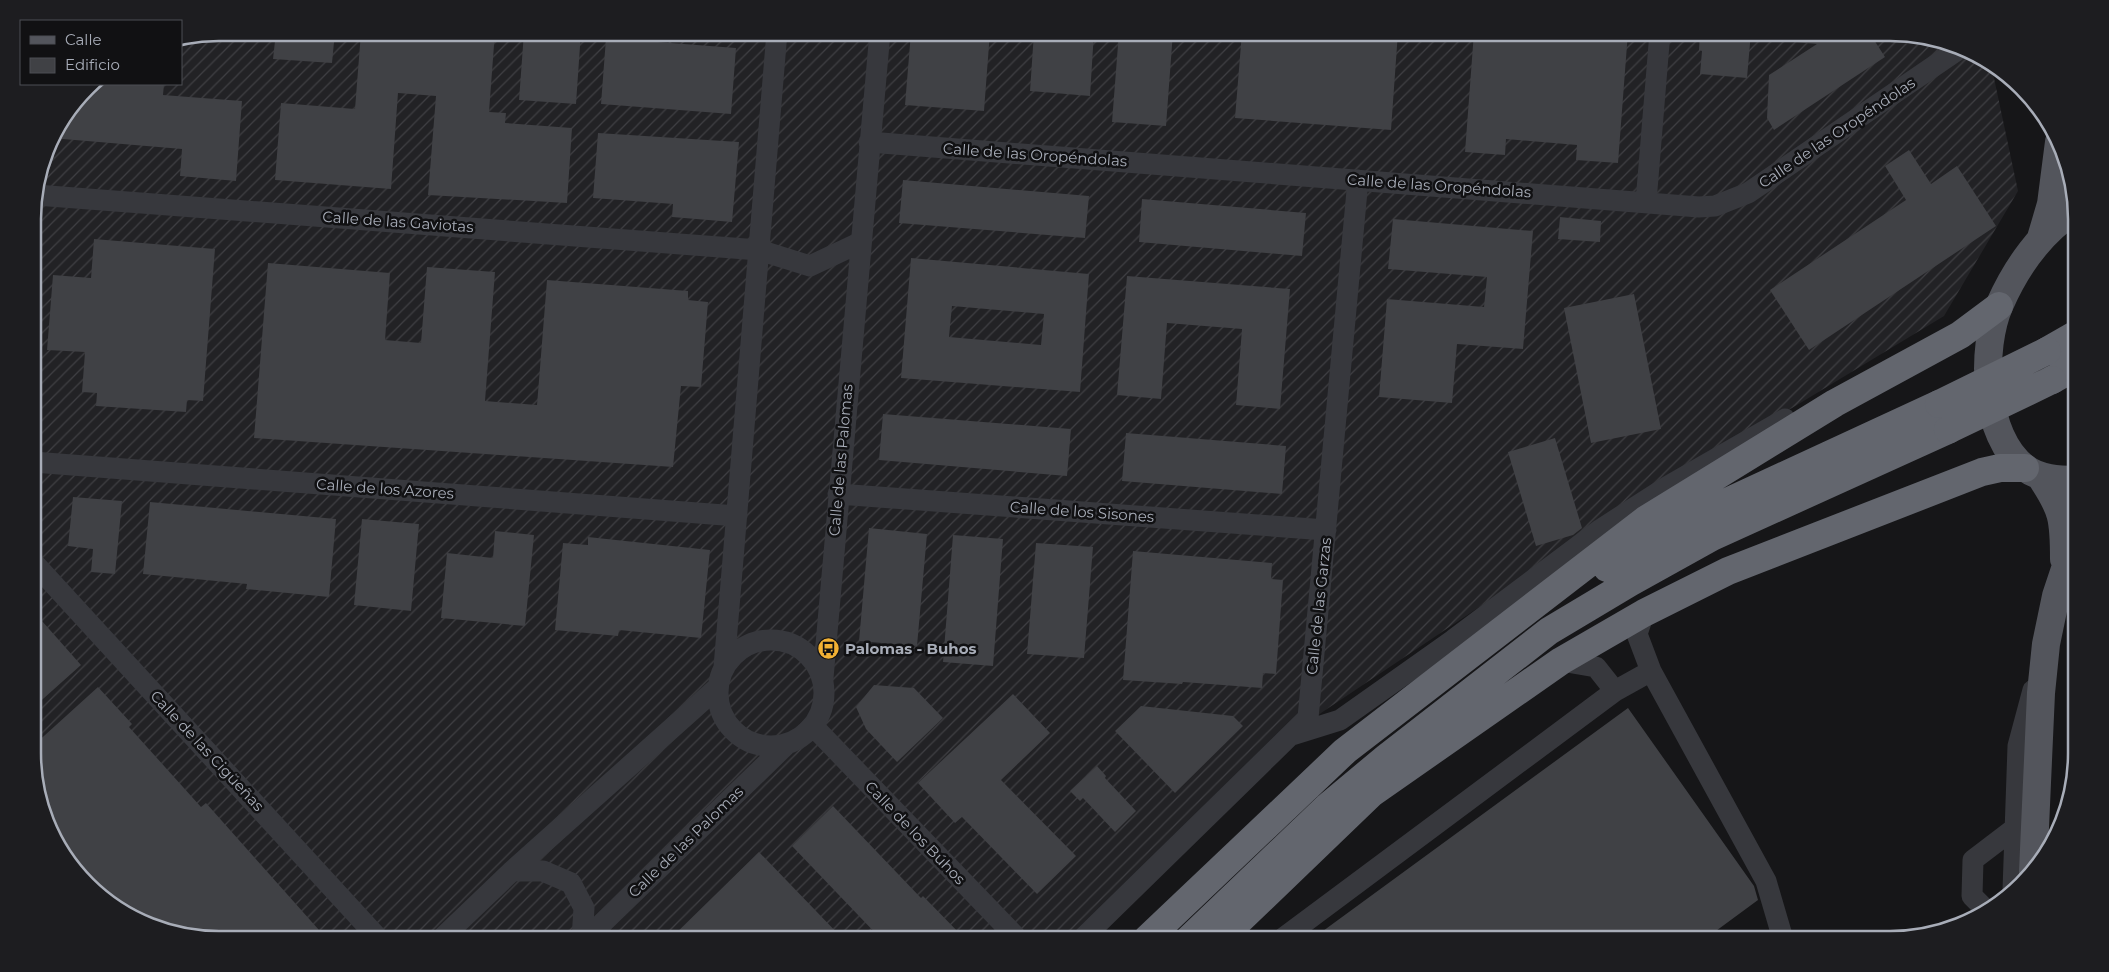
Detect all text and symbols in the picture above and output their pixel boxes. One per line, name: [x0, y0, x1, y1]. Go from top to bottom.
legend: [20, 20, 182, 85]
text: Calle: [65, 30, 102, 49]
text: Edificio: [65, 55, 120, 74]
street label: Calle de las Oropéndolas: [1755, 73, 1919, 192]
street label: Calle de las Oropéndolas: [942, 139, 1128, 170]
street label: Calle de las Oropéndolas: [1346, 170, 1532, 201]
street label: Calle de las Gaviotas: [322, 207, 474, 236]
street label: Calle de las Palomas: [824, 383, 857, 537]
street label: Calle de los Azores: [315, 474, 455, 503]
street label: Calle de los Sisones: [1009, 497, 1155, 526]
street label: Calle de las Garzas: [1302, 536, 1335, 676]
bus stop icon: Palomas - Buhos: [817, 637, 841, 661]
place label: Palomas - Buhos: [845, 639, 977, 658]
street label: Calle de las Cigüeñas: [146, 686, 268, 815]
street label: Calle de los Búhos: [861, 777, 970, 888]
street label: Calle de las Palomas: [624, 782, 747, 901]

